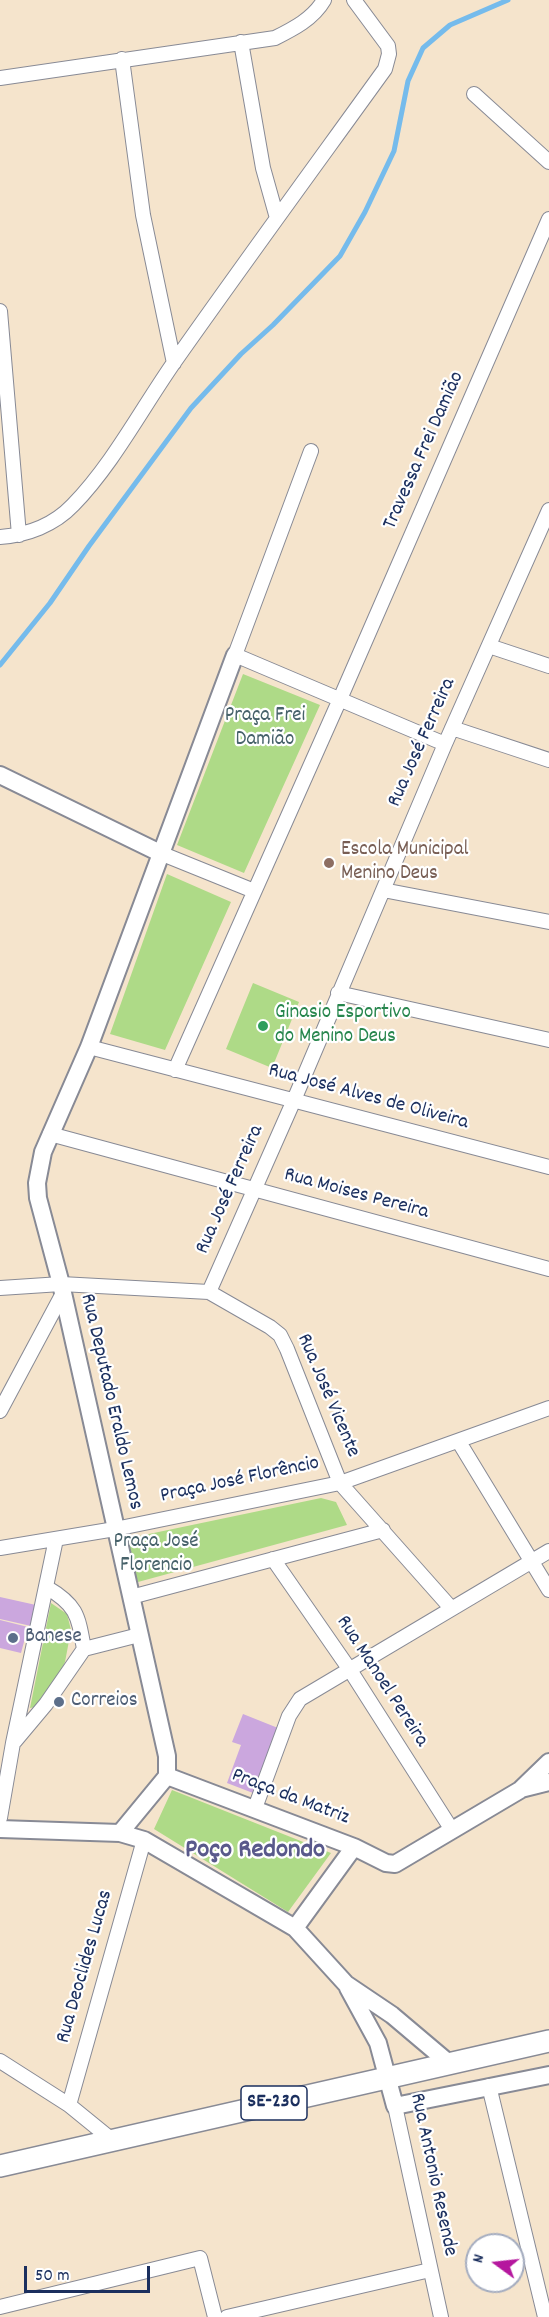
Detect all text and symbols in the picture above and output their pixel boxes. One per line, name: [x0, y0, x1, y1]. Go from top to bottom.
street label: Travessa Frei Damião: [379, 368, 471, 534]
street label: Rua José Ferreira: [383, 675, 463, 811]
park label: Praça Frei Damião: [225, 704, 305, 754]
place label: Escola Municipal Menino Deus: [341, 838, 469, 888]
marker: Escola Municipal Menino Deus: [322, 856, 336, 870]
place label: Ginasio Esportivo do Menino Deus: [275, 1001, 411, 1051]
marker: Ginasio Esportivo do Menino Deus: [256, 1019, 270, 1033]
street label: Rua José Alves de Oliveira: [265, 1059, 471, 1137]
street label: Rua José Ferreira: [191, 1122, 271, 1258]
street label: Rua Moises Pereira: [281, 1164, 431, 1226]
street label: Rua Deputado Eraldo Lemos: [73, 1292, 147, 1512]
street label: Rua José Vicente: [290, 1330, 364, 1462]
street label: Praça José Florêncio: [158, 1452, 322, 1510]
park label: Praça José Florencio: [113, 1530, 199, 1580]
street label: Rua Manoel Pereira: [329, 1612, 433, 1752]
place label: Banese: [25, 1625, 82, 1651]
marker: Banese: [6, 1631, 20, 1645]
place label: Correios: [71, 1689, 138, 1715]
marker: Correios: [52, 1695, 66, 1709]
street label: Praça da Matriz: [227, 1764, 353, 1832]
district label: Poço Redondo: [185, 1836, 325, 1868]
street label: Rua Deoclides Lucas: [52, 1888, 120, 2046]
road number: SE-230: [241, 2086, 307, 2120]
street label: Rua Antonio Resende: [402, 2091, 462, 2259]
north arrow: [465, 2233, 525, 2293]
text: N: [467, 2252, 491, 2266]
scale bar: [27, 2254, 153, 2292]
text: 50 m: [35, 2264, 70, 2289]

